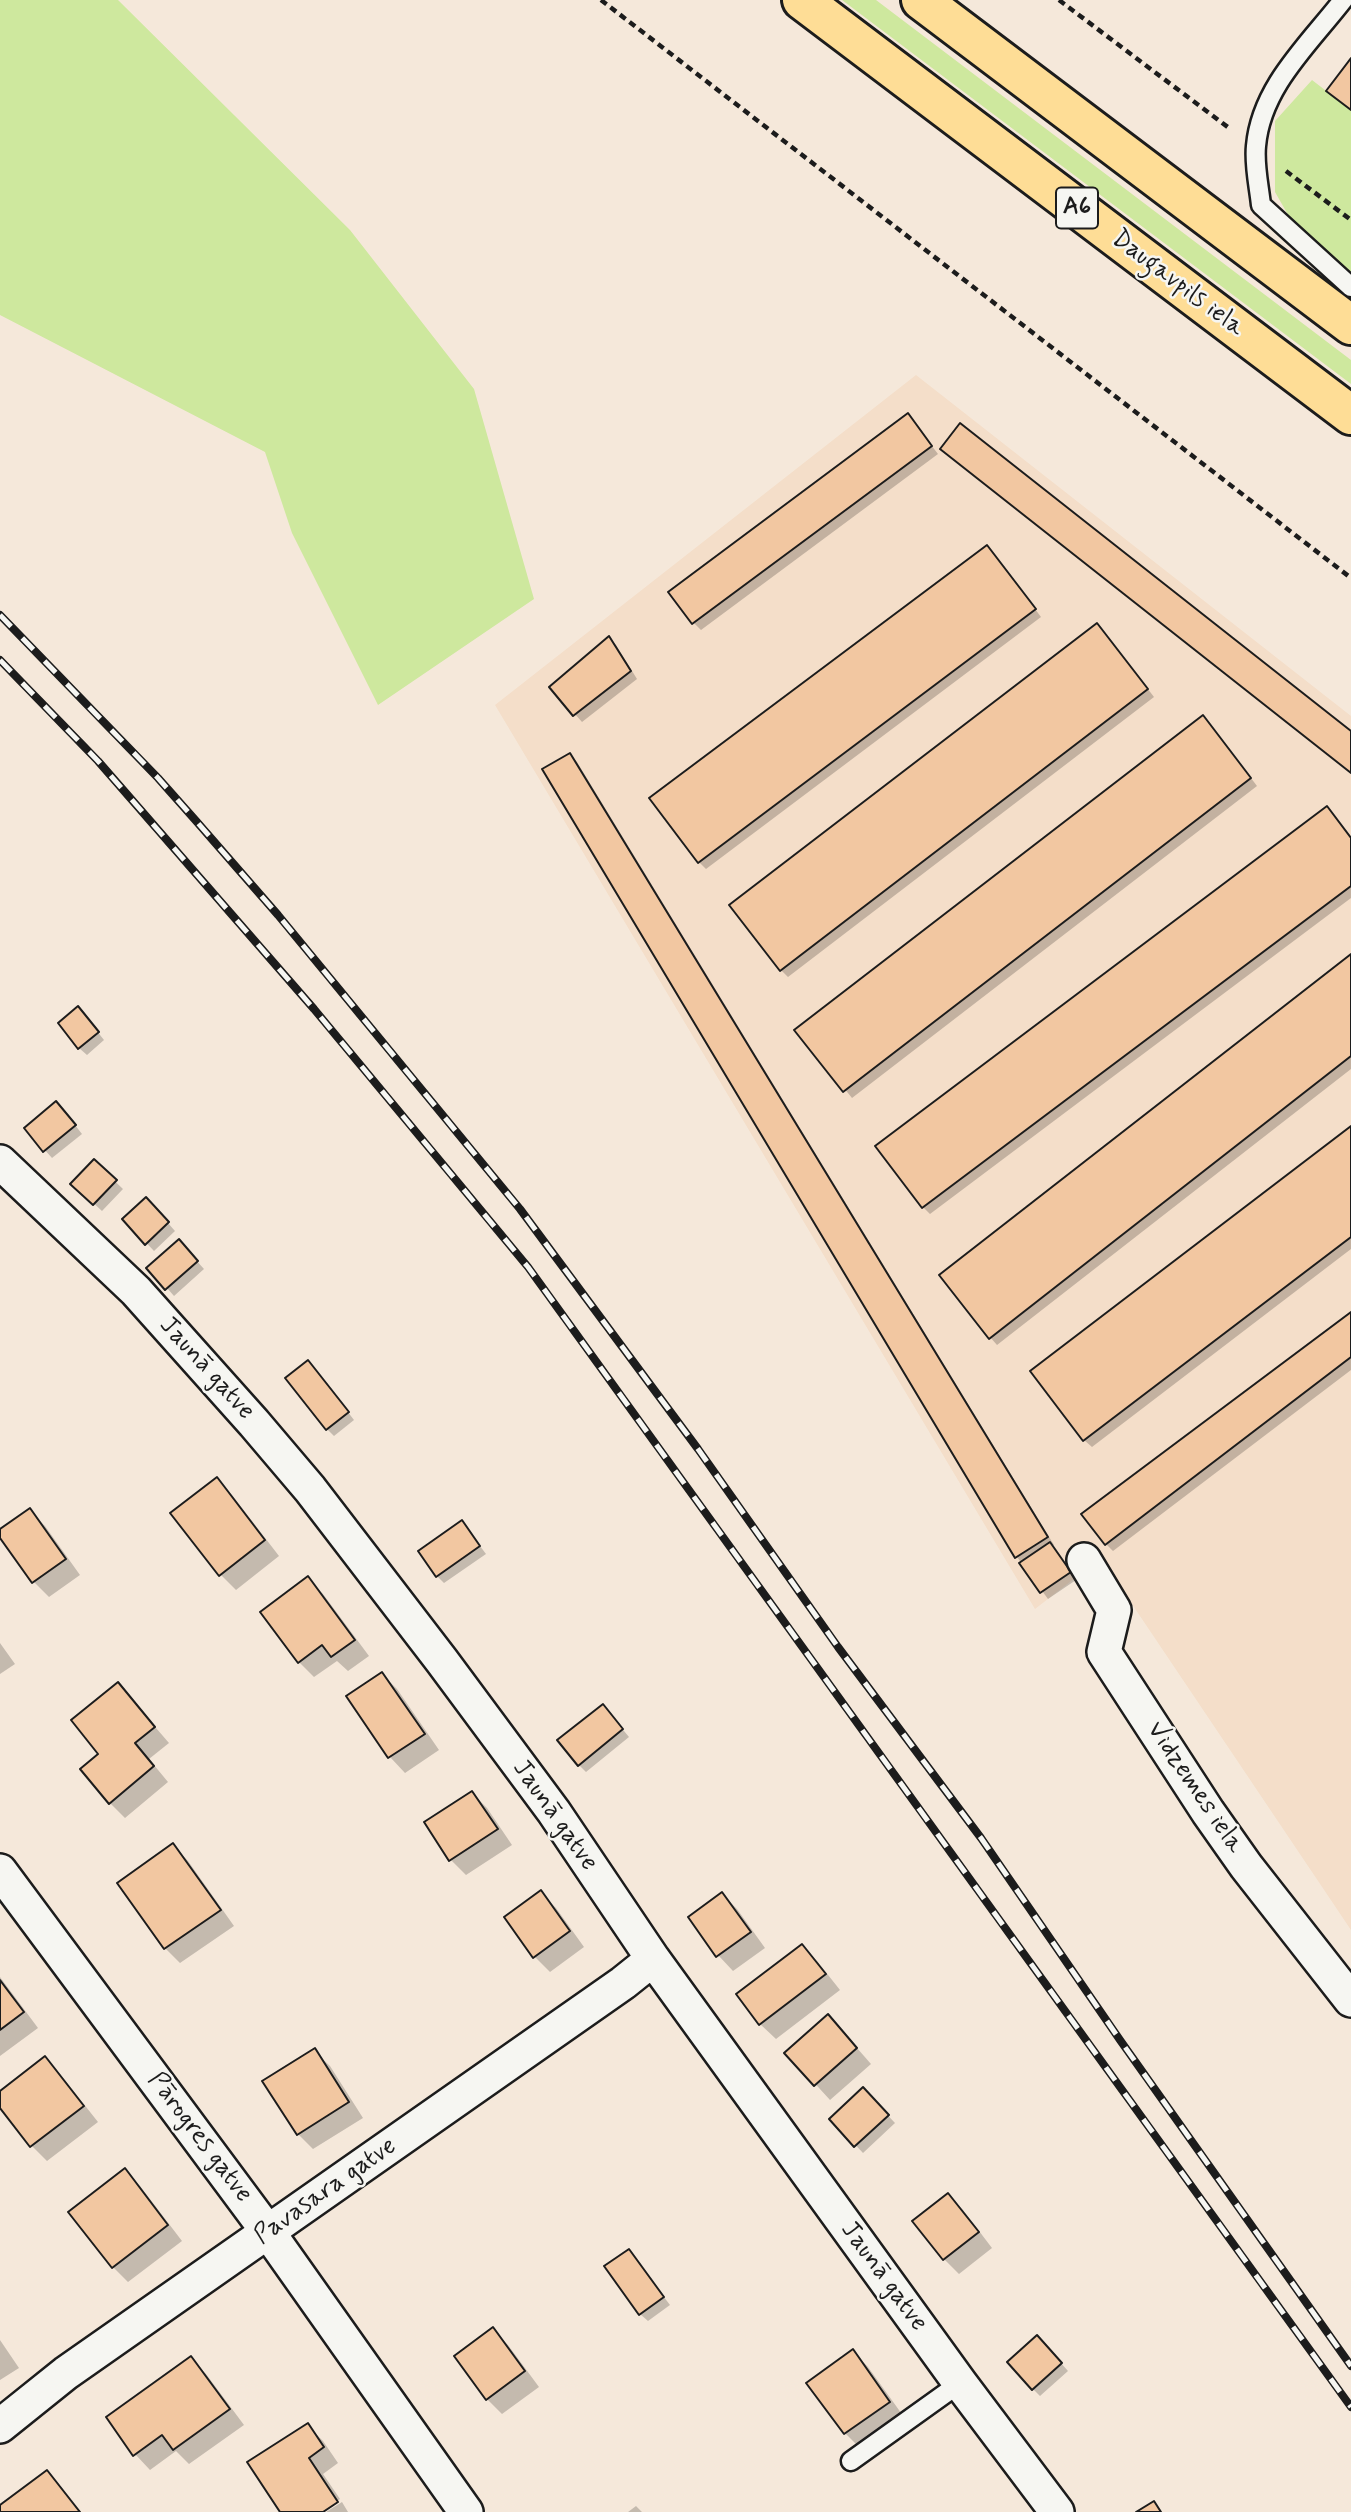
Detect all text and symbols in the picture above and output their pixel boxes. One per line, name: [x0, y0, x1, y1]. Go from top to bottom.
road number: A6: [1056, 188, 1098, 229]
street label: Daugavpils iela: [1104, 224, 1250, 344]
street label: Jaunā gatve: [151, 1311, 261, 1427]
street label: Vidzemes iela: [1139, 1716, 1249, 1860]
street label: Jaunā gatve: [504, 1754, 604, 1878]
street label: Pārogres gatve: [140, 2066, 258, 2210]
street label: Pavasara gatve: [249, 2131, 403, 2253]
street label: Jaunā gatve: [833, 2216, 933, 2338]

